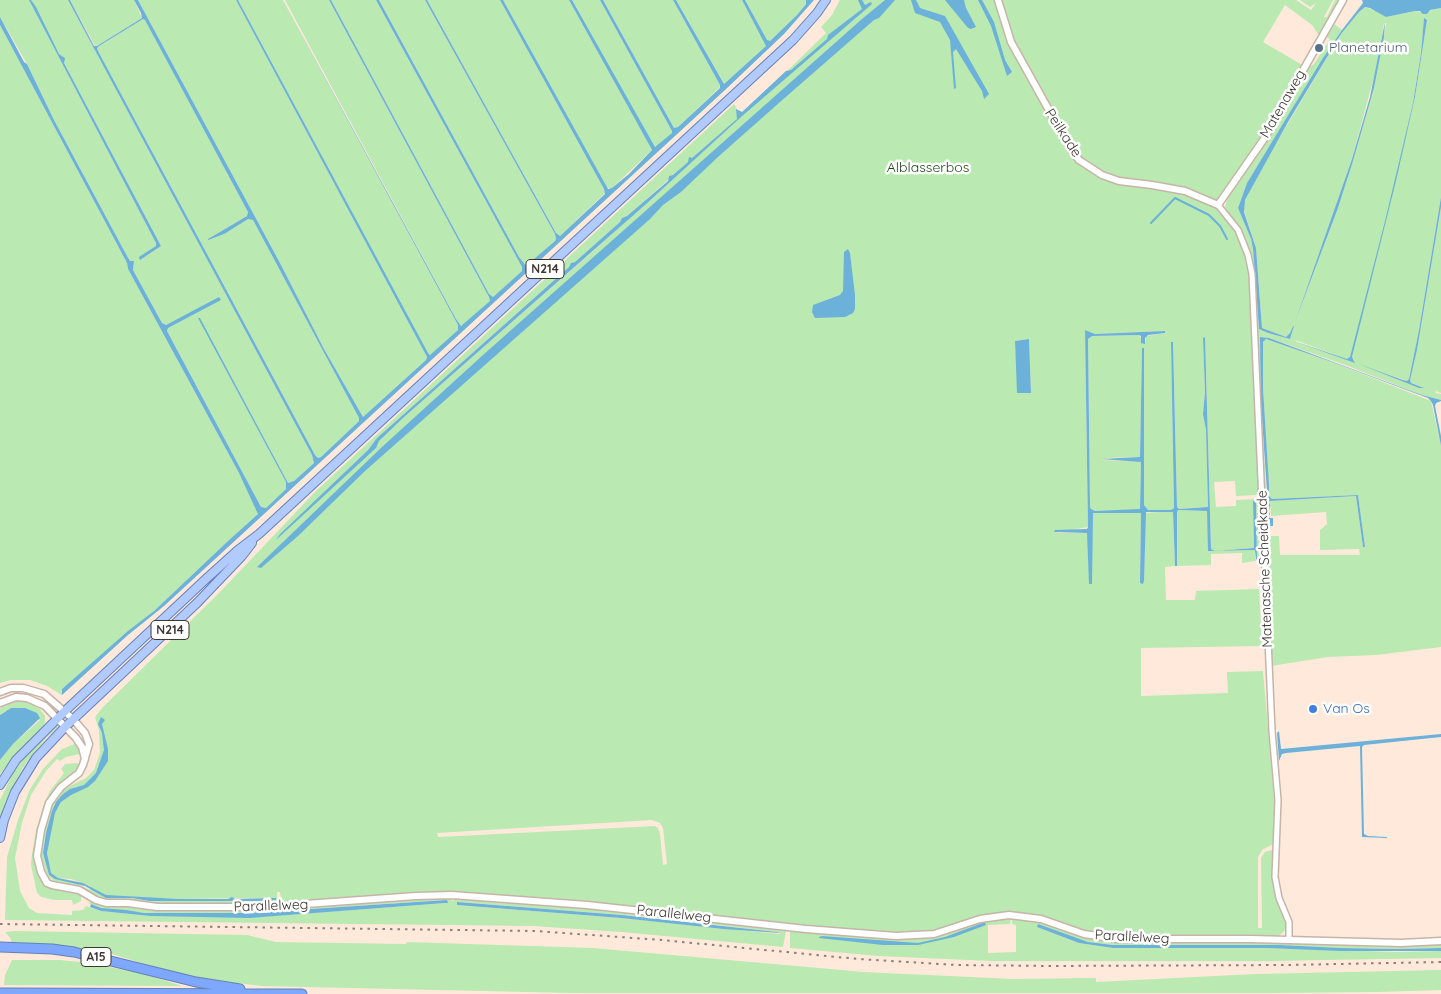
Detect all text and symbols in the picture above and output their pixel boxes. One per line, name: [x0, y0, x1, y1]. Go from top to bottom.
place label: Planetarium: [1329, 40, 1407, 56]
marker: Planetarium: [1313, 42, 1325, 54]
street label: Matenaweg: [1257, 67, 1309, 141]
street label: Peilkade: [1041, 106, 1085, 160]
park label: Alblasserbos: [887, 160, 969, 176]
road number: N214: [526, 260, 564, 278]
street label: Matenasche Scheidkade: [1254, 490, 1276, 648]
road number: N214: [151, 620, 189, 640]
place label: Van Os: [1323, 701, 1370, 717]
marker: Van Os: [1307, 703, 1319, 715]
street label: Parallelweg: [233, 896, 309, 916]
street label: Parallelweg: [636, 902, 712, 926]
street label: Parallelweg: [1094, 927, 1170, 947]
road number: A15: [81, 948, 111, 966]

